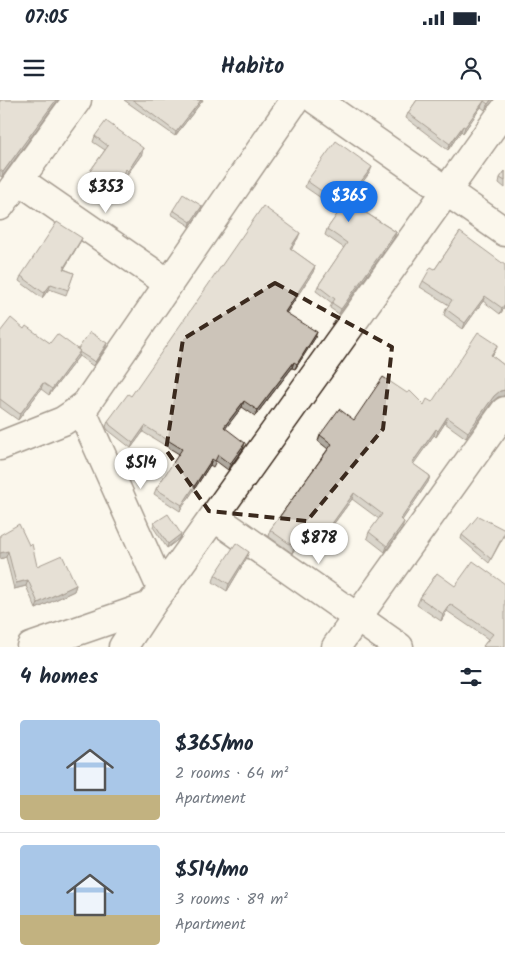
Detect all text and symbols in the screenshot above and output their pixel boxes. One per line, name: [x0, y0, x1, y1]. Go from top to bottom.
text: 07:05: [25, 3, 68, 33]
text: Habito: [221, 50, 284, 85]
icon: menu: [20, 54, 48, 82]
icon: person: [457, 54, 485, 82]
pin: $353: [76, 172, 136, 214]
text: $353: [88, 175, 124, 200]
pin: $365: [319, 180, 379, 223]
text: $365: [332, 184, 367, 209]
pin: $514: [111, 448, 171, 490]
text: $514: [125, 451, 157, 476]
pin: $878: [289, 522, 349, 565]
text: $878: [301, 526, 337, 551]
text: 4 homes: [20, 661, 98, 694]
icon: filters: [457, 663, 485, 691]
text: $365/mo: [175, 728, 254, 761]
icon: home: [60, 740, 120, 800]
text: 2 rooms · 64 m²: [175, 761, 288, 786]
text: Apartment: [175, 786, 246, 811]
text: $514/mo: [175, 854, 249, 887]
icon: home: [60, 865, 120, 925]
text: 3 rooms · 89 m²: [175, 887, 288, 912]
text: Apartment: [175, 912, 246, 937]

